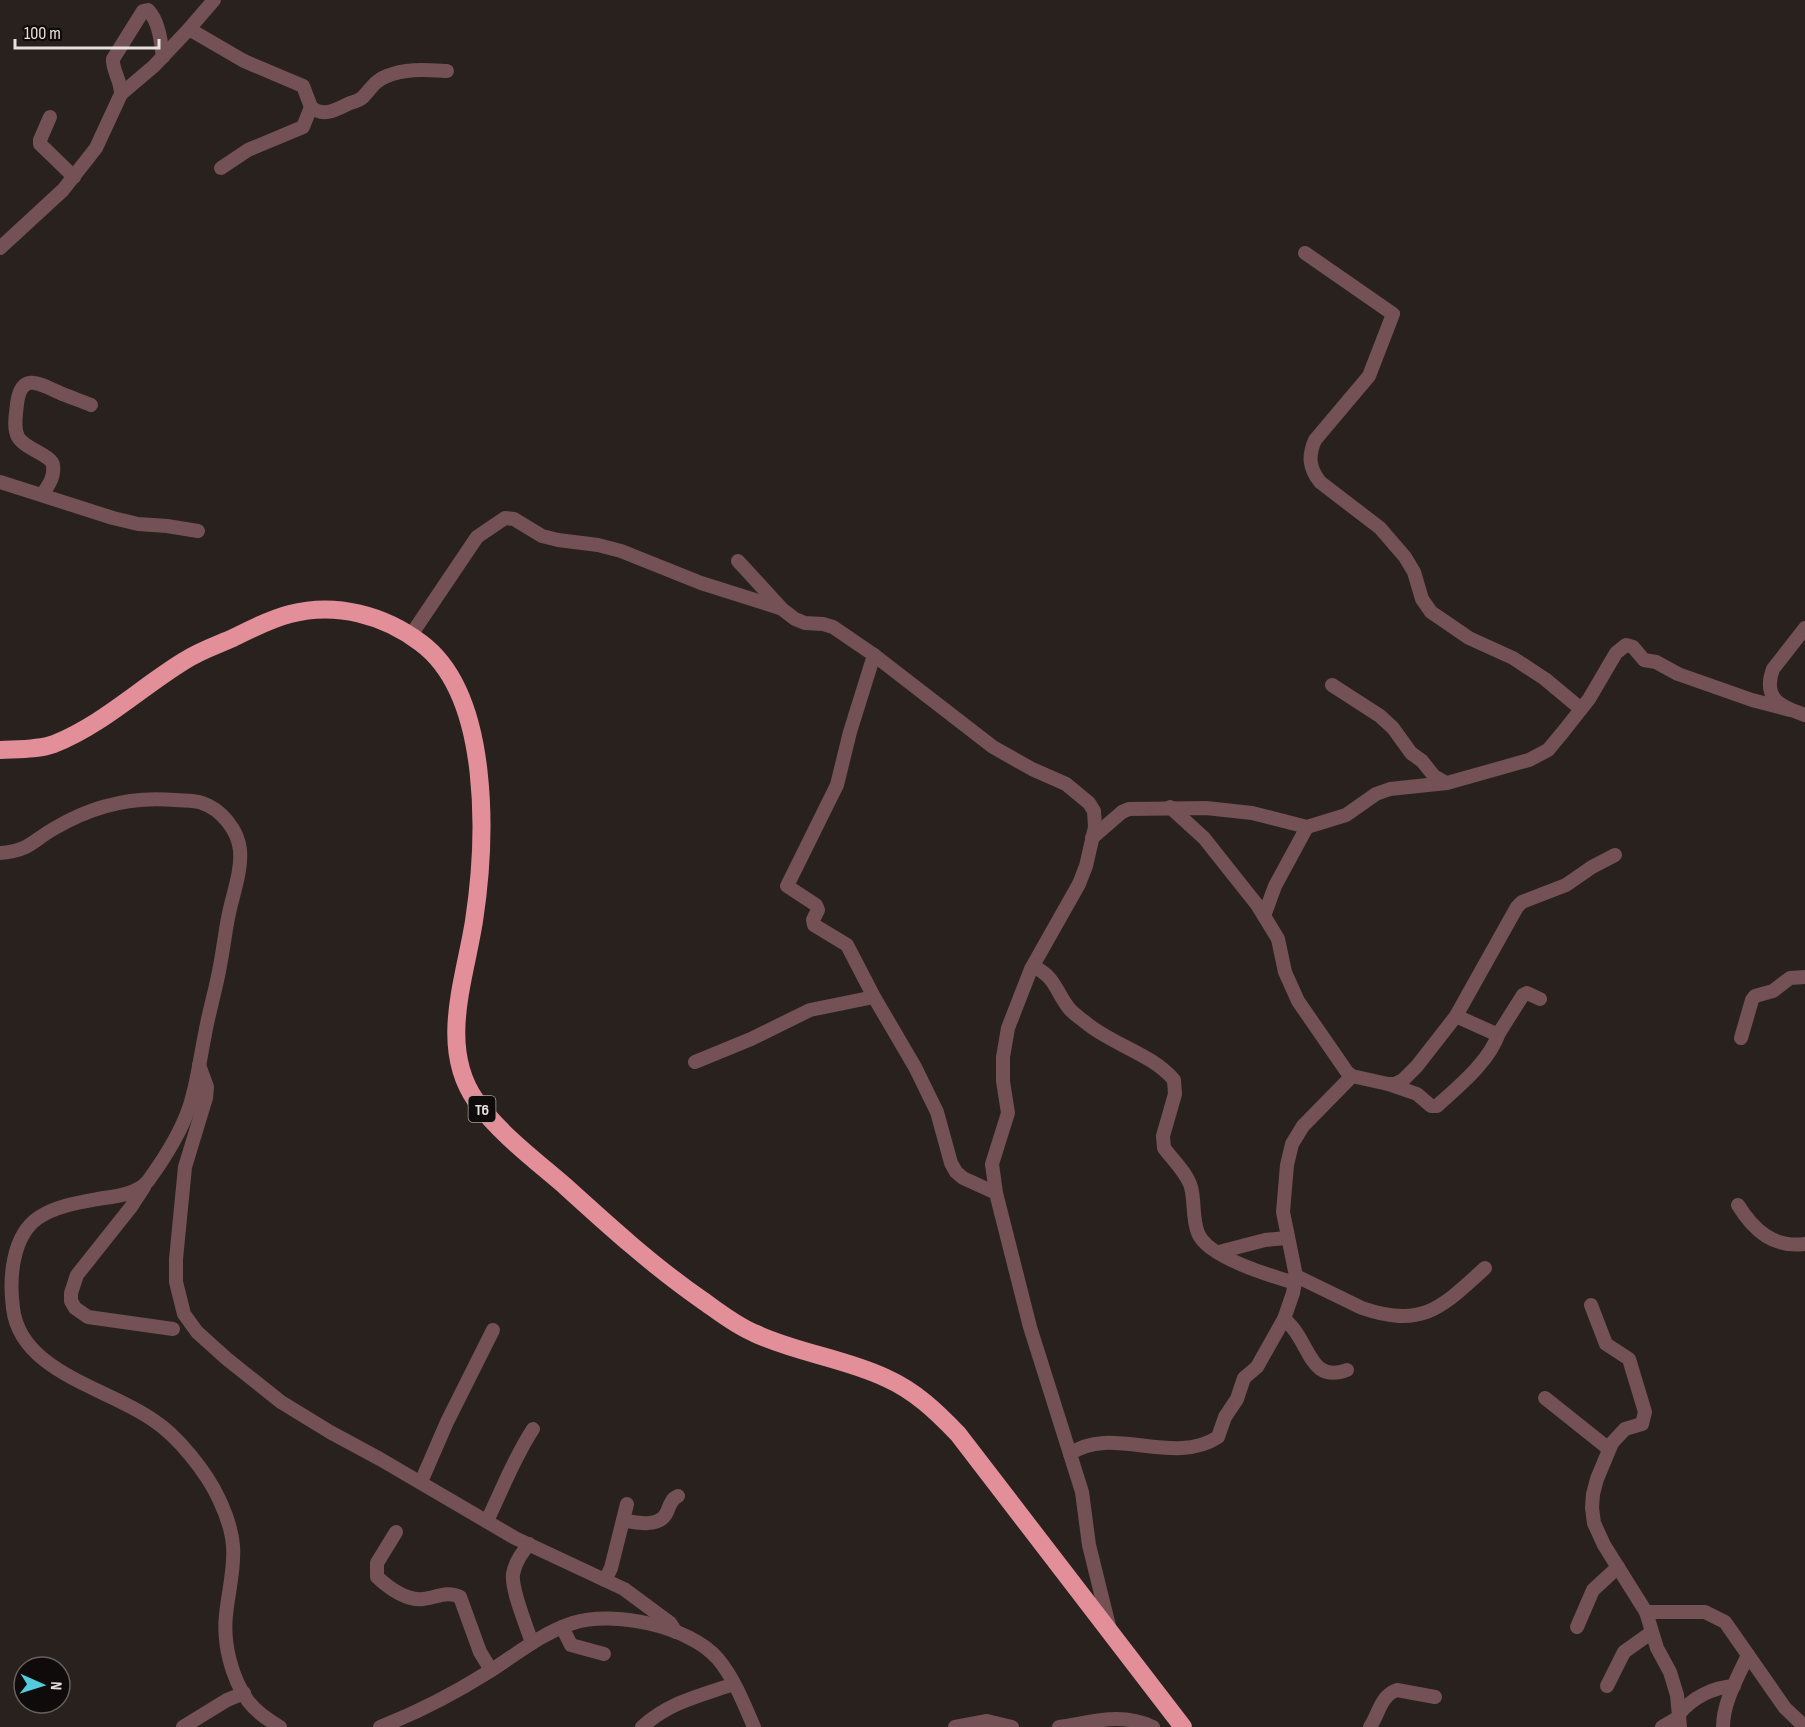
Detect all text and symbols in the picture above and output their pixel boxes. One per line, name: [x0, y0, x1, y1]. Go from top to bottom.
scale bar: [15, 12, 159, 50]
text: 100 m: [24, 23, 61, 44]
road number: T6: [468, 1096, 496, 1122]
north arrow: [12, 1655, 72, 1715]
text: N: [46, 1681, 65, 1690]

